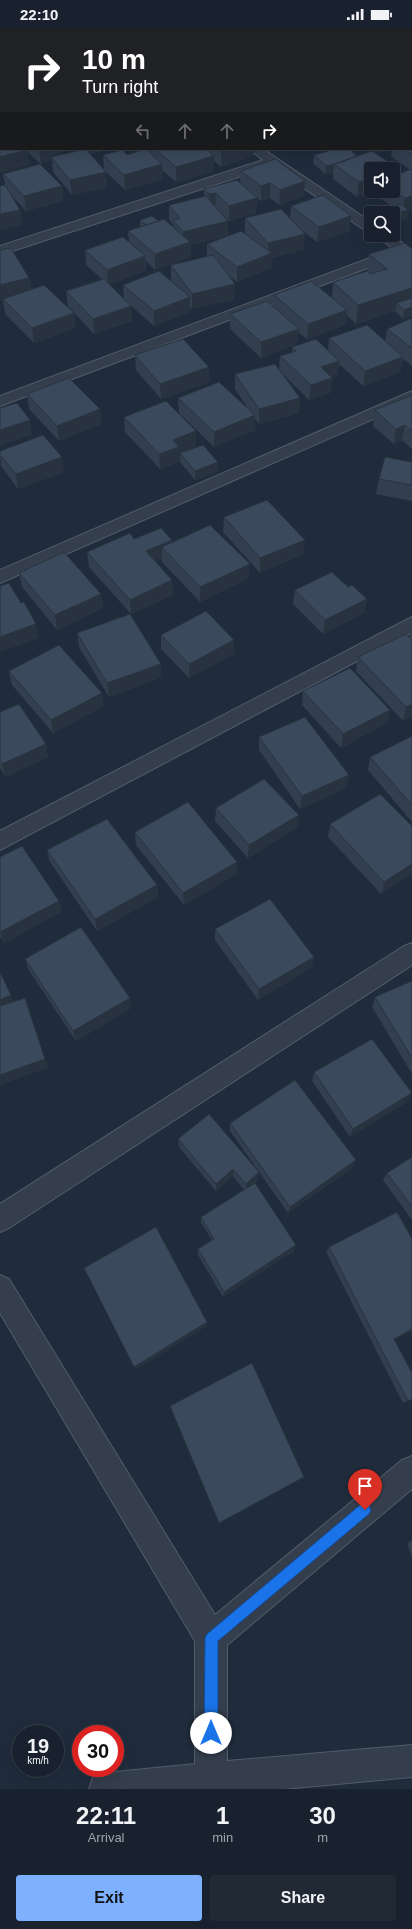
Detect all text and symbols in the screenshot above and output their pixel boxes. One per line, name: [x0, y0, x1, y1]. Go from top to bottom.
text: 22:10: [20, 6, 58, 23]
icon: right: [16, 44, 68, 96]
text: 10 m: [82, 44, 146, 75]
text: Turn right: [82, 77, 158, 97]
icon: left: [132, 120, 154, 142]
icon: ahead: [174, 120, 196, 142]
icon: ahead: [216, 120, 238, 142]
icon: right: [258, 120, 280, 142]
map controls: [364, 162, 400, 242]
button: sound: [364, 162, 400, 198]
button: search: [364, 206, 400, 242]
pin: [348, 1469, 382, 1510]
icon: arrive: [354, 1475, 376, 1497]
position arrow: [190, 1712, 232, 1754]
speed limit sign: 30: [72, 1725, 124, 1777]
text: 19: [27, 1735, 49, 1757]
text: km/h: [27, 1755, 49, 1766]
text: 22:11: [76, 1802, 136, 1829]
text: 1: [216, 1802, 229, 1829]
text: 30: [309, 1802, 336, 1829]
text: Arrival: [88, 1830, 125, 1845]
text: min: [212, 1830, 233, 1845]
text: m: [317, 1830, 328, 1845]
button: Exit: [16, 1875, 202, 1921]
button: Share: [210, 1875, 396, 1921]

